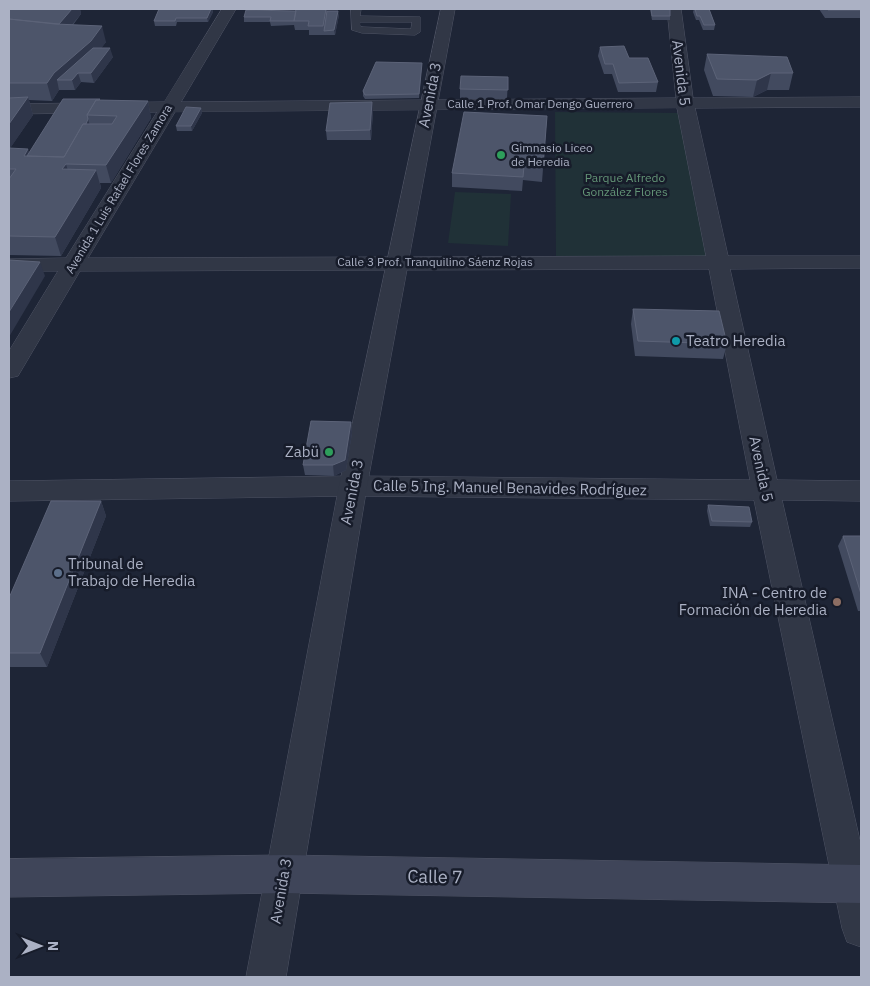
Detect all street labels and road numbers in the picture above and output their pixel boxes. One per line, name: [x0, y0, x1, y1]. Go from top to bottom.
street label: Avenida 5: [668, 39, 695, 107]
street label: Avenida 3: [414, 61, 445, 129]
street label: Calle 1 Prof. Omar Dengo Guerrero: [447, 96, 633, 111]
street label: Avenida 1 Luis Rafael Flores Zamora: [62, 101, 175, 276]
street label: Calle 3 Prof. Tranquilino Sáenz Rojas: [337, 254, 533, 269]
street label: Avenida 5: [745, 434, 778, 503]
street label: Avenida 3: [336, 458, 367, 526]
street label: Calle 5 Ing. Manuel Benavides Rodríguez: [373, 476, 647, 499]
street label: Avenida 3: [265, 857, 296, 925]
street label: Calle 7: [407, 865, 463, 888]

